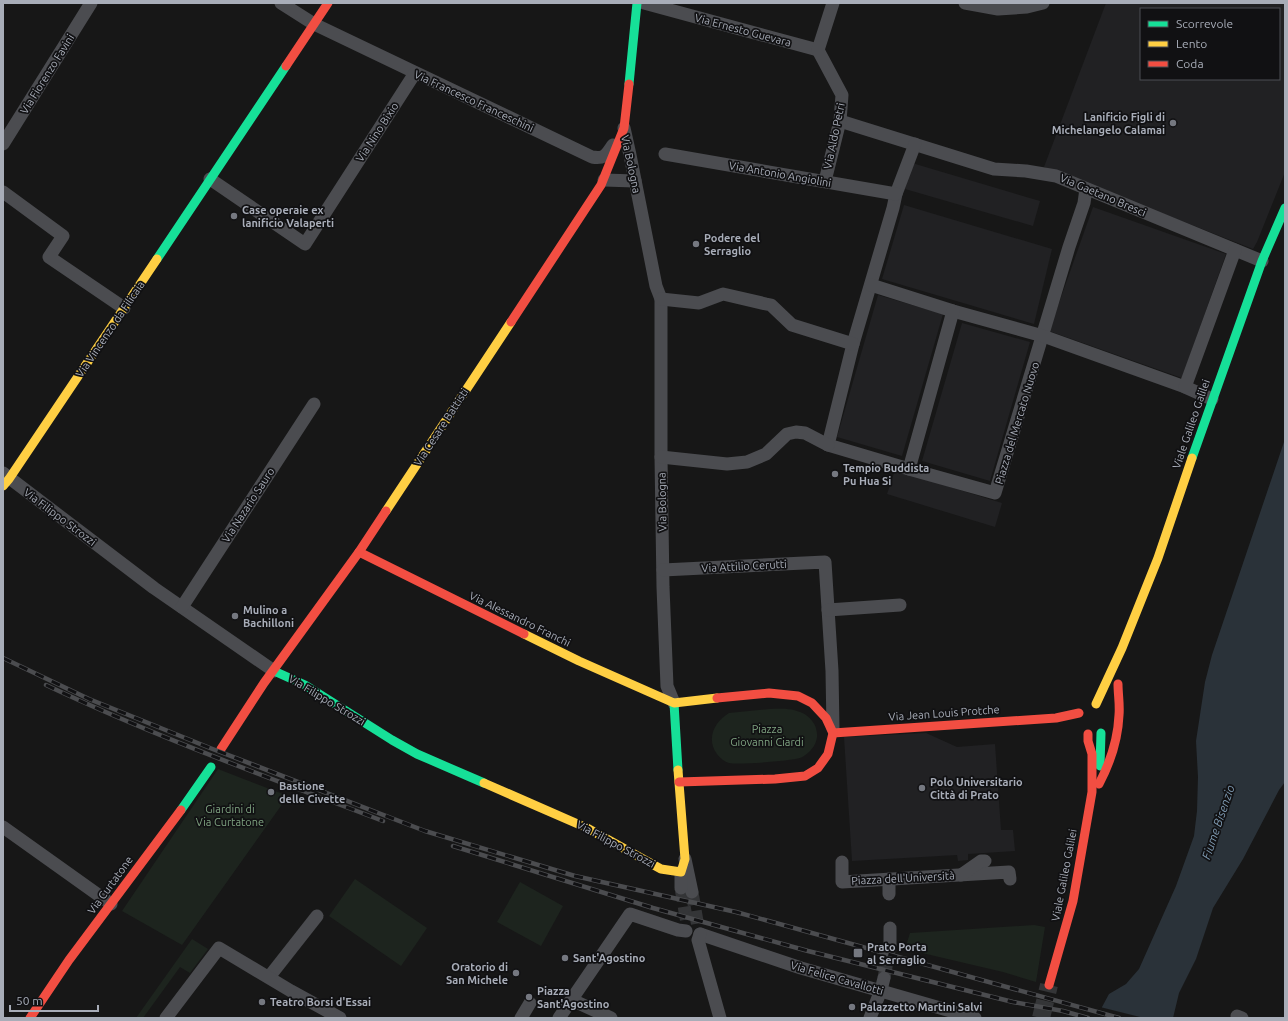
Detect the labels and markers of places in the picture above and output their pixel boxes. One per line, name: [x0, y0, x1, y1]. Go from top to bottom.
place label: Lanificio Figli di Michelangelo Calamai: [1052, 111, 1165, 136]
marker: Lanificio Figli di Michelangelo Calamai: [1168, 118, 1178, 128]
place label: Case operaie ex lanificio Valaperti: [242, 204, 334, 229]
marker: Case operaie ex lanificio Valaperti: [229, 211, 239, 221]
place label: Podere del Serraglio: [704, 232, 761, 257]
marker: Podere del Serraglio: [691, 239, 701, 249]
place label: Tempio Buddista Pu Hua Si: [843, 462, 929, 487]
marker: Tempio Buddista Pu Hua Si: [830, 469, 840, 479]
place label: Mulino a Bachilloni: [243, 604, 294, 629]
marker: Mulino a Bachilloni: [230, 611, 240, 621]
place label: Polo Universitario Città di Prato: [930, 776, 1023, 801]
place label: Bastione delle Civette: [279, 780, 345, 805]
marker: Polo Universitario Città di Prato: [917, 783, 927, 793]
marker: Bastione delle Civette: [266, 787, 276, 797]
place label: Prato Porta al Serraglio: [867, 941, 927, 966]
marker: Prato Porta al Serraglio: [852, 947, 864, 959]
place label: Sant'Agostino: [573, 952, 646, 964]
marker: Sant'Agostino: [560, 953, 570, 963]
place label: Oratorio di San Michele: [446, 961, 508, 986]
marker: Oratorio di San Michele: [511, 968, 521, 978]
place label: Piazza Sant'Agostino: [537, 985, 610, 1010]
marker: Piazza Sant'Agostino: [524, 992, 534, 1002]
place label: Teatro Borsi d'Essai: [270, 996, 371, 1008]
marker: Teatro Borsi d'Essai: [257, 997, 267, 1007]
place label: Palazzetto Martini Salvi: [860, 1001, 982, 1013]
marker: Palazzetto Martini Salvi: [847, 1002, 857, 1012]

